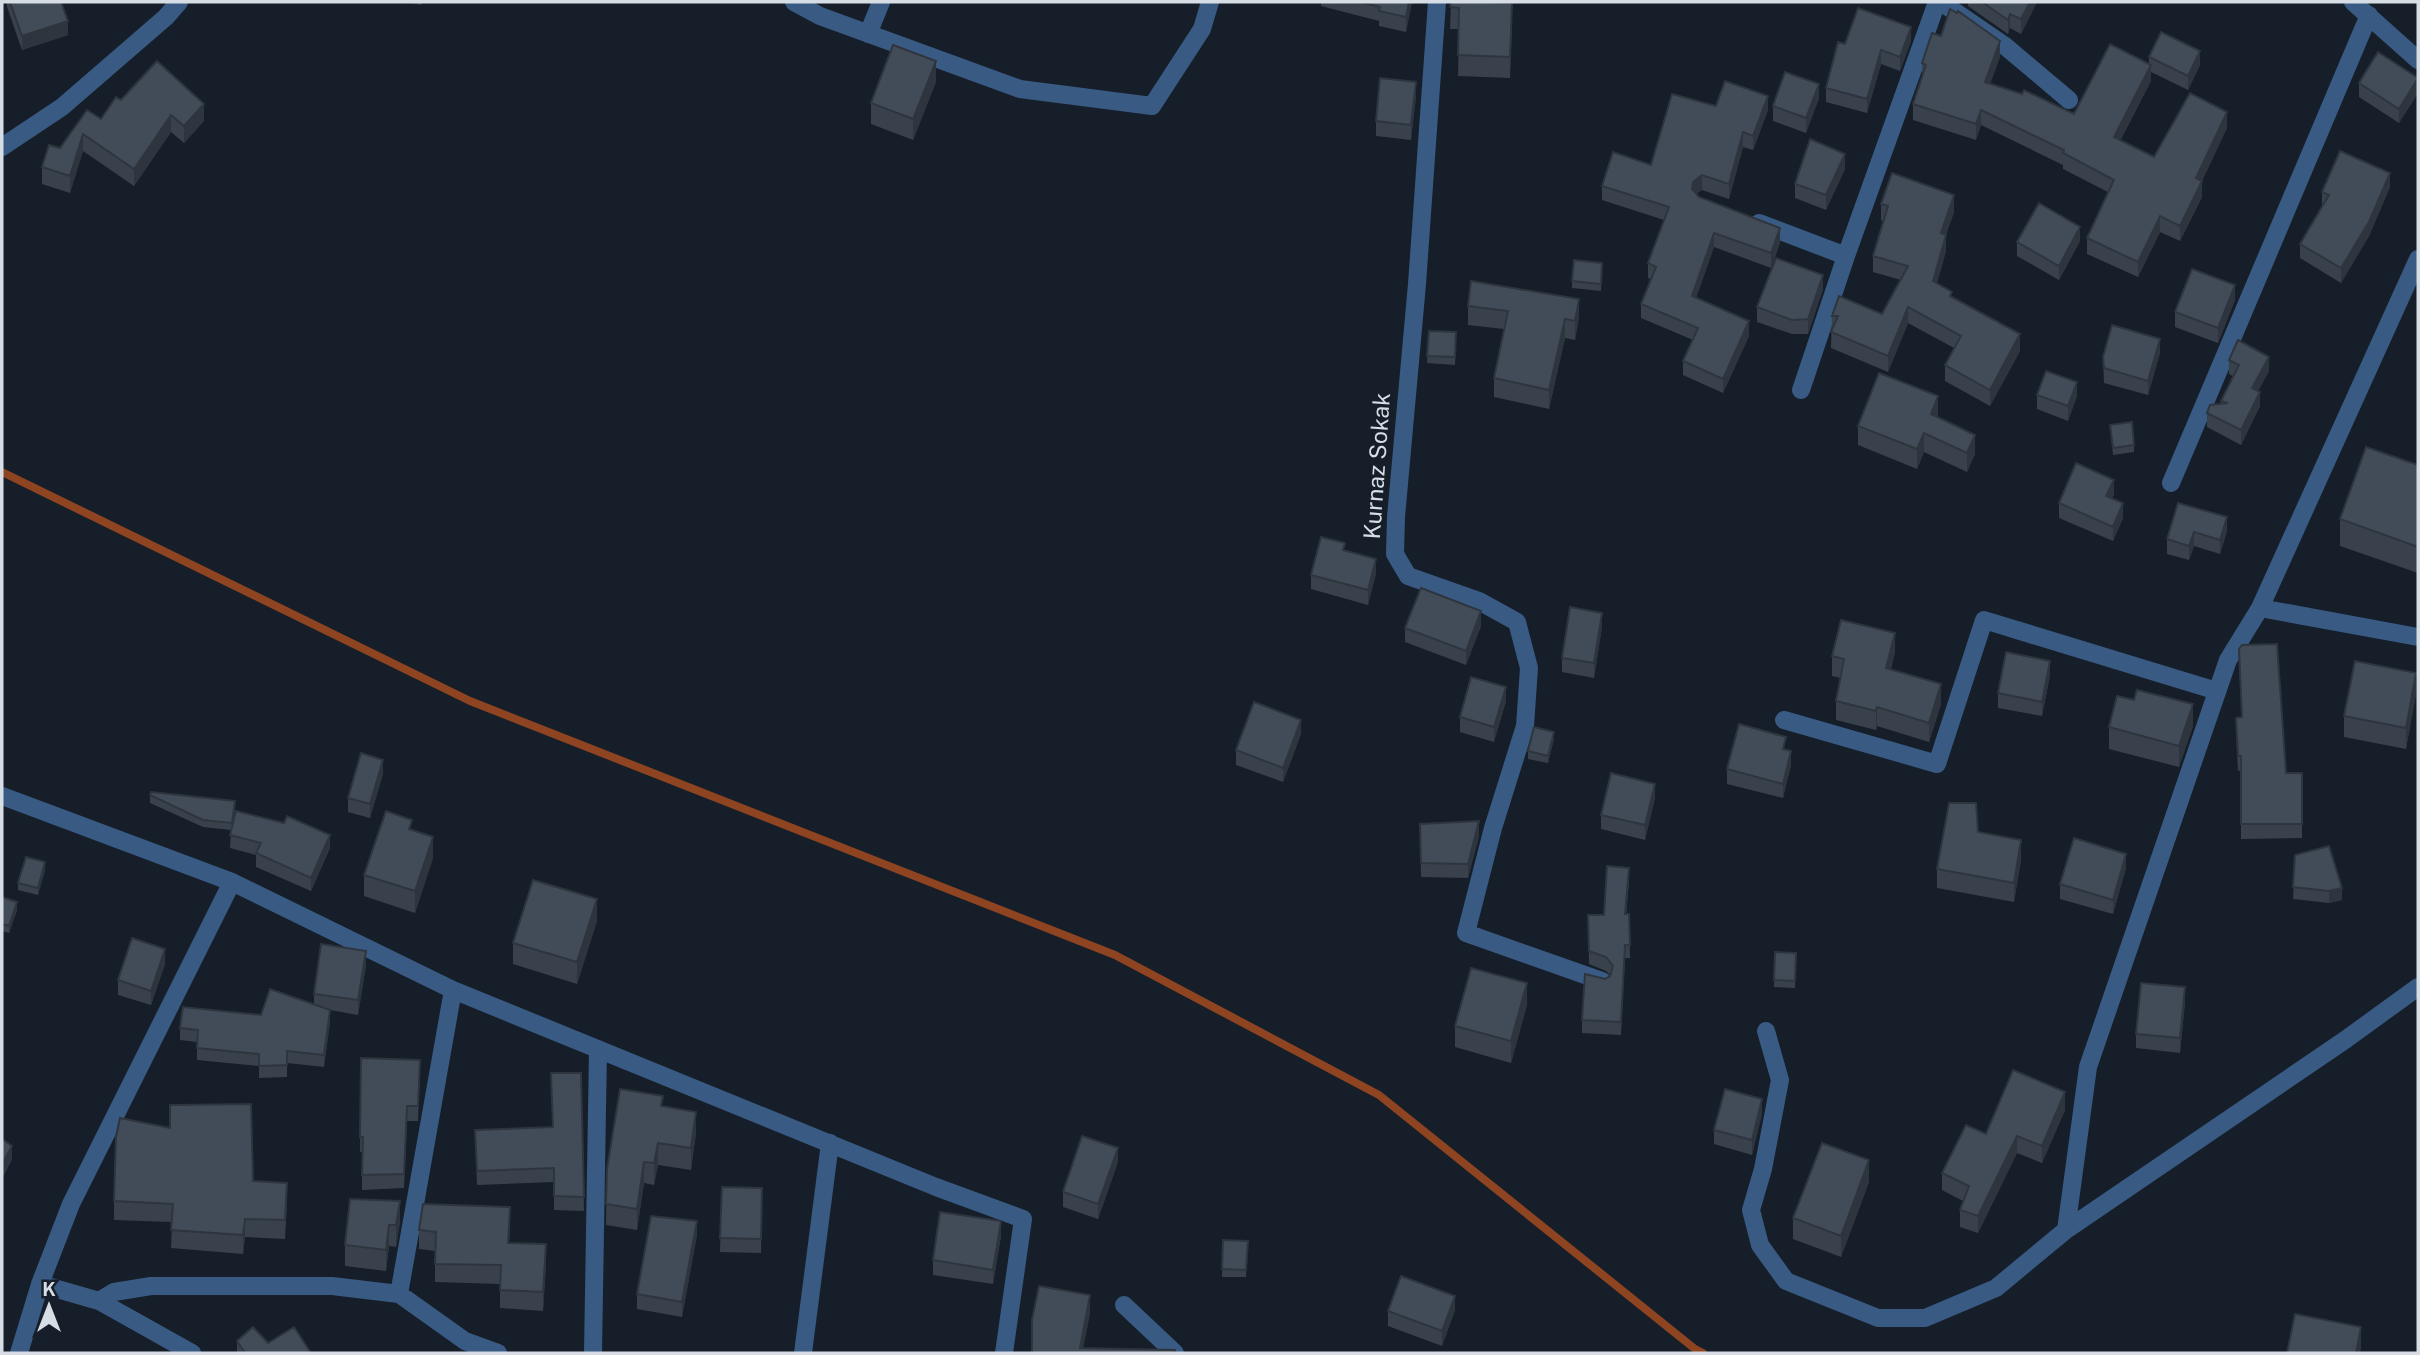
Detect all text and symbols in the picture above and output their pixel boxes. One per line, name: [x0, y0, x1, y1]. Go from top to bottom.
street label: Kurnaz Sokak: [1358, 392, 1395, 540]
north arrow: [14, 1271, 84, 1341]
text: K: [42, 1278, 56, 1300]

